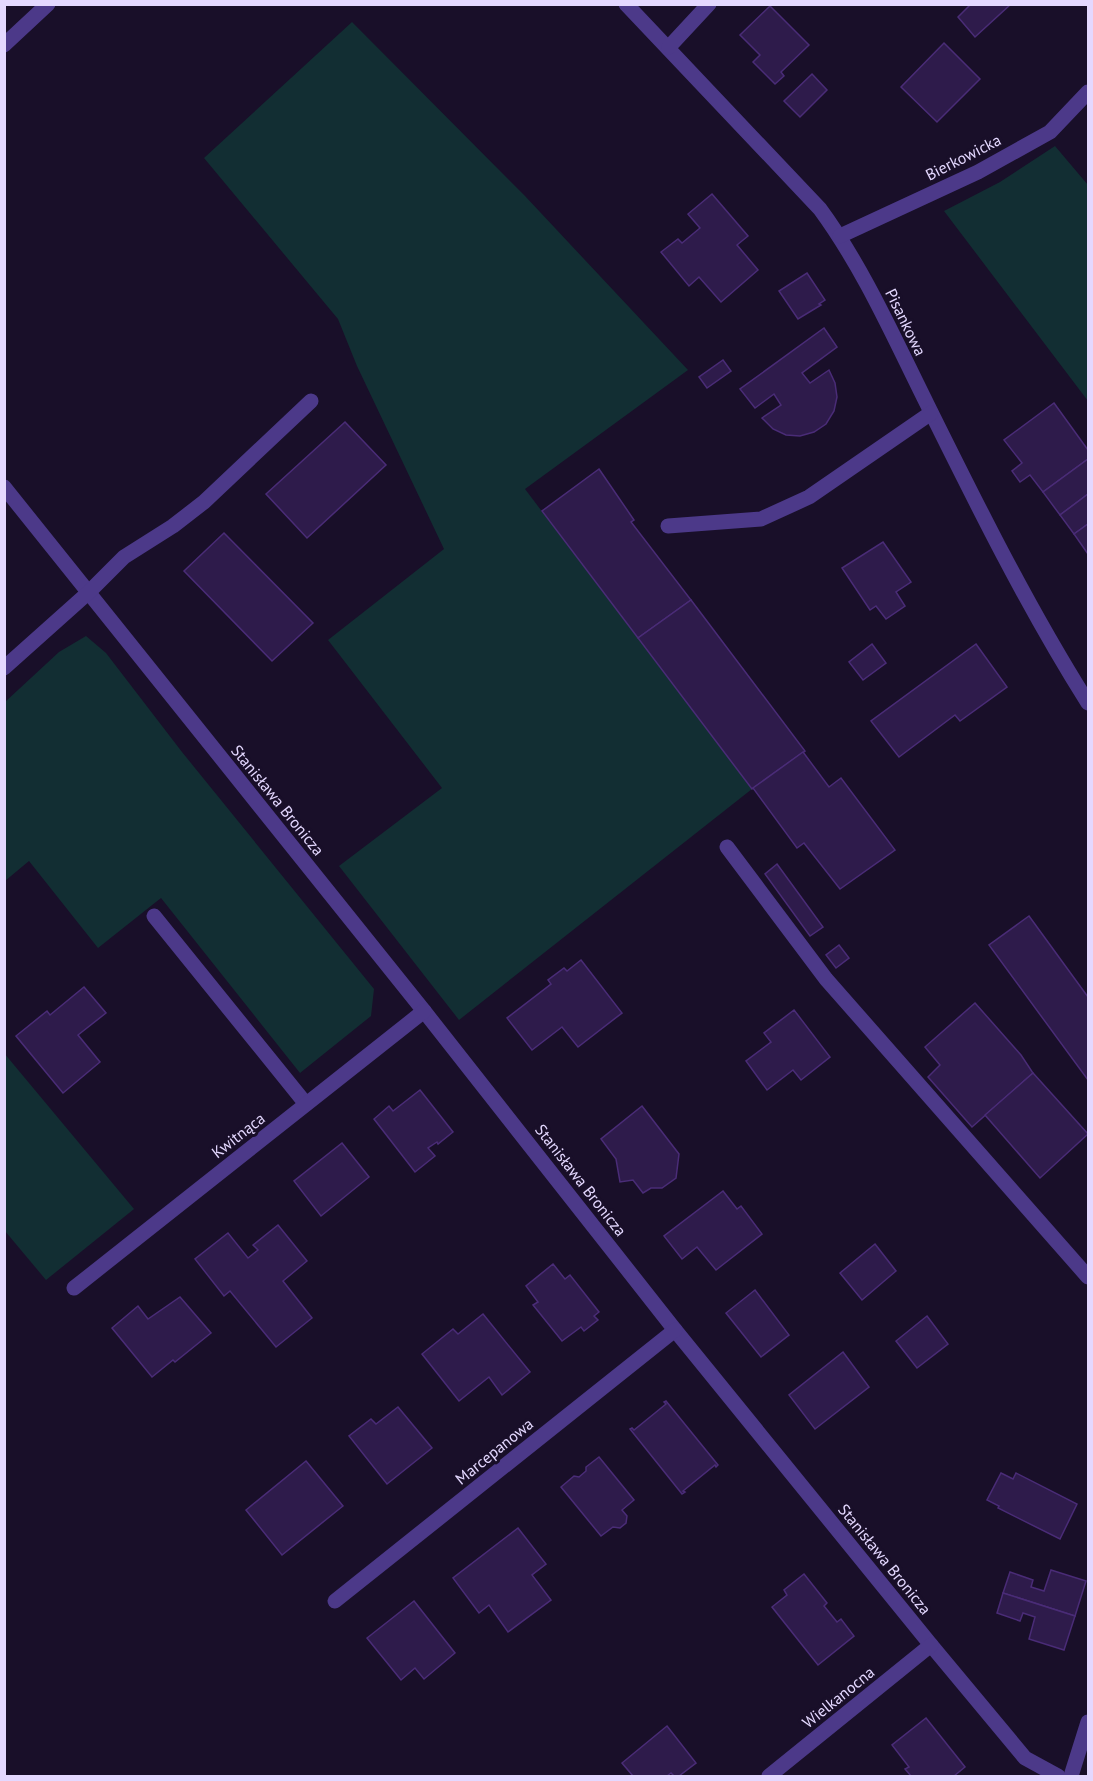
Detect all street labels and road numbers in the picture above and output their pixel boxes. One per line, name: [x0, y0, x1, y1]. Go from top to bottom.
street label: Bierkowicka: [922, 129, 1004, 185]
street label: Pisankowa: [881, 285, 931, 359]
street label: Stanisława Bronicza: [227, 741, 329, 859]
street label: Kwitnąca: [207, 1108, 269, 1162]
street label: Stanisława Bronicza: [531, 1120, 631, 1240]
street label: Marcepanowa: [451, 1414, 537, 1488]
street label: Stanisława Bronicza: [834, 1500, 936, 1618]
street label: Wielkanocna: [798, 1662, 878, 1732]

